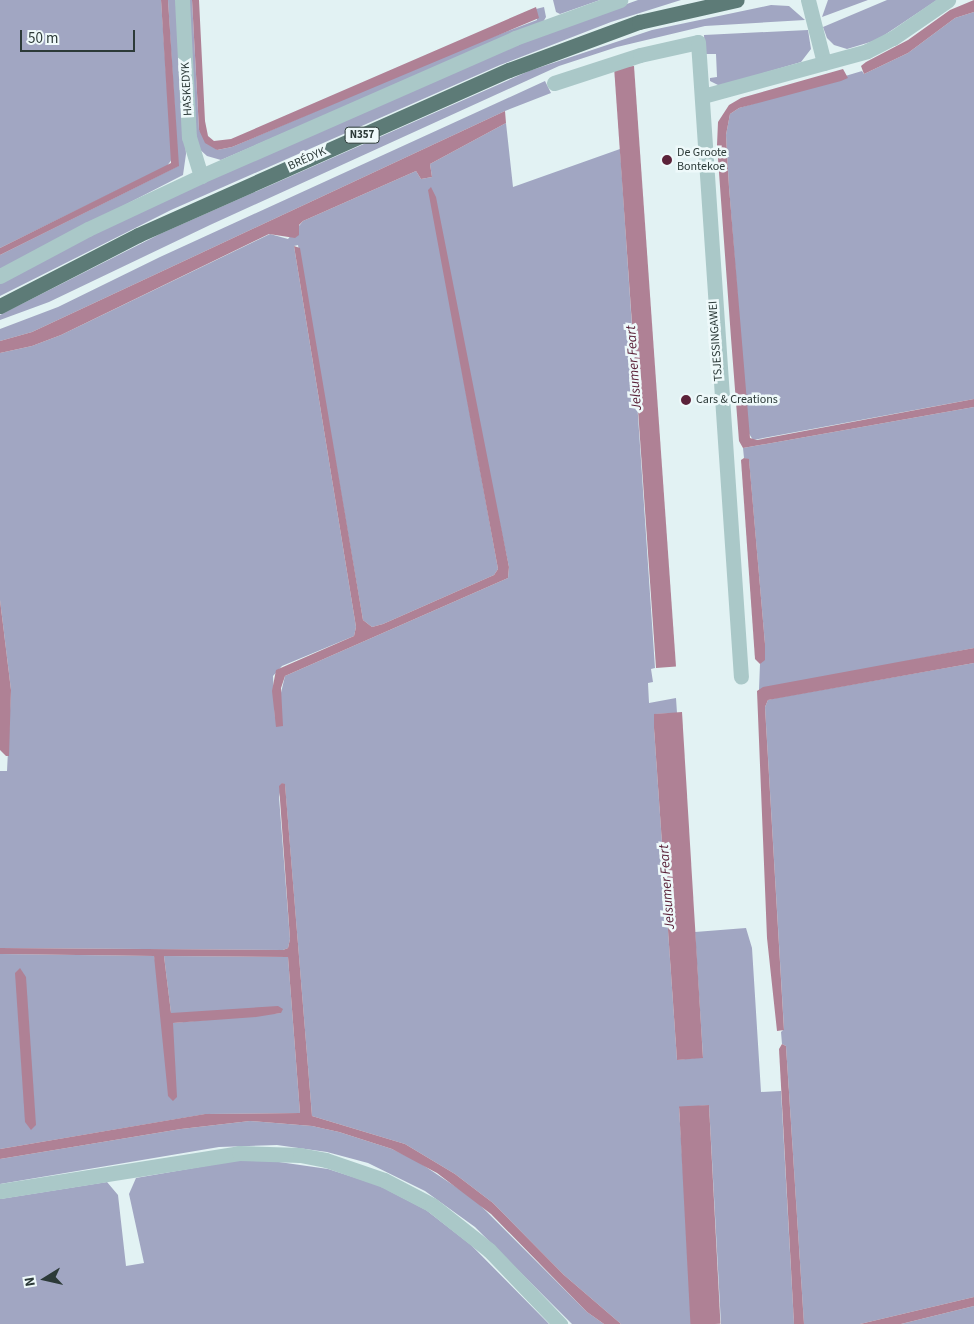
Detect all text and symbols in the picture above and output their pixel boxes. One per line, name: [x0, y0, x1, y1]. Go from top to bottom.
scale bar: [22, 20, 138, 52]
text: 50 m: [28, 28, 58, 49]
street label: HASKEDYK: [178, 62, 196, 116]
road number: N357: [344, 126, 380, 144]
street label: BRÉDYK: [286, 144, 328, 174]
place label: De Groote Bontekoe: [677, 146, 727, 174]
marker: De Groote Bontekoe: [661, 154, 673, 166]
street label: TSJESSINGAWEI: [706, 300, 726, 382]
water label: Jelsumer Feart: [623, 325, 645, 411]
place label: Cars & Creations: [696, 393, 778, 407]
marker: Cars & Creations: [680, 394, 692, 406]
water label: Jelsumer Feart: [656, 844, 678, 930]
north arrow: [20, 1254, 70, 1304]
text: N: [20, 1275, 41, 1288]

